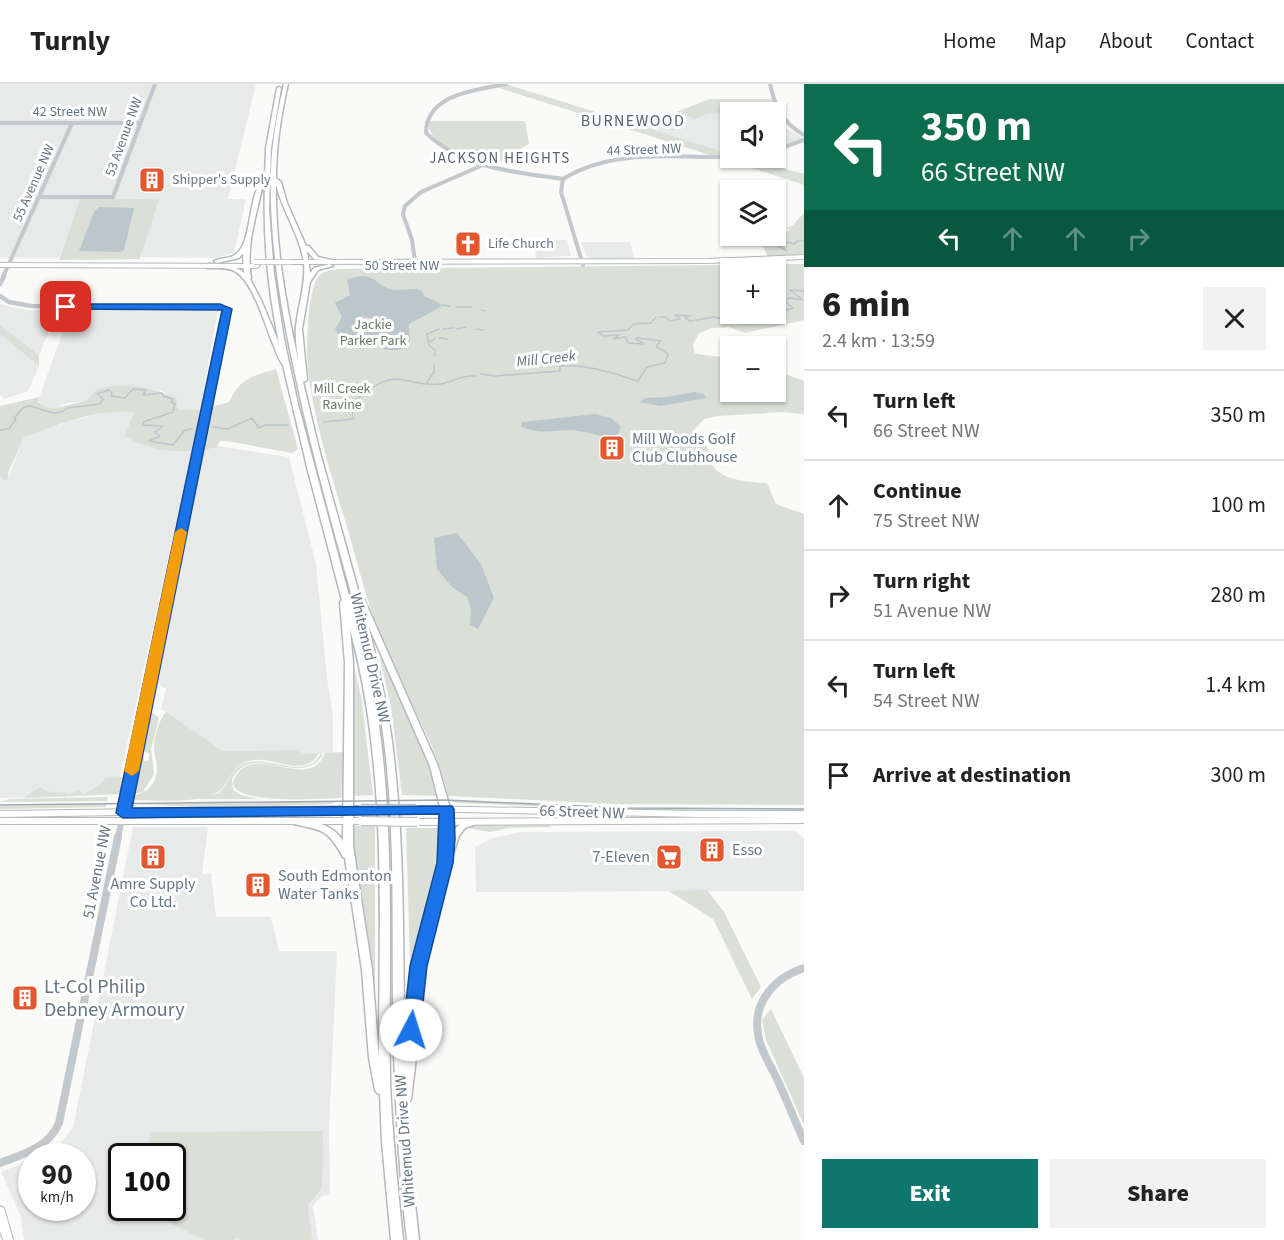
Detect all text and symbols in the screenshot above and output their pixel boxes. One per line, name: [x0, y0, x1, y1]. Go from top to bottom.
text: Turnly: [30, 21, 110, 61]
text: Home: [943, 26, 996, 56]
text: Map: [1029, 26, 1067, 56]
text: About: [1100, 26, 1152, 56]
text: Contact: [1185, 26, 1254, 56]
street label: 53 Avenue NW: [100, 95, 148, 179]
text: 350 m: [921, 97, 1032, 157]
street label: 42 Street NW: [33, 102, 107, 122]
map controls: [720, 102, 786, 402]
button: sound: [720, 102, 786, 168]
icon: left: [822, 108, 900, 186]
district label: BURNEWOOD: [581, 110, 685, 132]
street label: 44 Street NW: [606, 139, 682, 161]
street label: 55 Avenue NW: [8, 141, 60, 225]
district label: JACKSON HEIGHTS: [429, 148, 571, 169]
text: 66 Street NW: [921, 153, 1065, 192]
building icon: Shipper's Supply: [137, 165, 167, 195]
place label: Shipper's Supply: [172, 170, 271, 190]
button: layers: [720, 180, 786, 246]
icon: left: [933, 222, 966, 255]
icon: ahead: [996, 222, 1029, 255]
icon: ahead: [1059, 222, 1092, 255]
icon: right: [1122, 222, 1155, 255]
church icon: Life Church: [453, 229, 483, 259]
place label: Life Church: [488, 234, 554, 254]
street label: 50 Street NW: [365, 256, 439, 276]
button: +: [720, 258, 786, 324]
text: 6 min: [822, 279, 910, 330]
pin: [40, 281, 91, 332]
button: close: [1203, 287, 1266, 350]
icon: arrive: [49, 290, 82, 323]
park label: Jackie Parker Park: [340, 315, 406, 351]
text: 2.4 km · 13:59: [822, 327, 935, 355]
button: −: [720, 336, 786, 402]
water label: Mill Creek: [515, 345, 577, 373]
park label: Mill Creek Ravine: [313, 379, 371, 415]
text: Turn left: [873, 385, 955, 417]
icon: left: [822, 399, 855, 432]
text: 350 m: [1211, 399, 1266, 431]
text: 66 Street NW: [873, 417, 980, 445]
place label: Mill Woods Golf Club Clubhouse: [632, 428, 738, 468]
building icon: Mill Woods Golf Club Clubhouse: [597, 433, 627, 463]
text: Continue: [873, 475, 962, 507]
icon: ahead: [822, 489, 855, 522]
text: 100 m: [1211, 489, 1266, 521]
text: 75 Street NW: [873, 507, 980, 535]
text: Turn right: [873, 565, 970, 597]
icon: right: [822, 579, 855, 612]
text: 280 m: [1211, 579, 1266, 611]
street label: Whitemud Drive NW: [344, 591, 396, 726]
text: 51 Avenue NW: [873, 597, 991, 625]
text: Turn left: [873, 655, 955, 687]
icon: left: [822, 669, 855, 702]
text: 1.4 km: [1205, 669, 1266, 701]
text: 54 Street NW: [873, 687, 980, 715]
icon: arrive: [822, 759, 855, 792]
text: Arrive at destination: [873, 759, 1071, 791]
text: 300 m: [1211, 759, 1266, 791]
street label: 66 Street NW: [539, 800, 625, 824]
street label: 51 Avenue NW: [77, 823, 117, 921]
building icon: Esso: [697, 835, 727, 865]
place label: Esso: [732, 839, 763, 861]
building icon: Amre Supply Co Ltd.: [138, 842, 168, 872]
supermarket icon: 7-Eleven: [654, 842, 684, 872]
place label: 7-Eleven: [592, 846, 650, 868]
place label: South Edmonton Water Tanks: [278, 865, 392, 905]
building icon: South Edmonton Water Tanks: [243, 870, 273, 900]
place label: Amre Supply Co Ltd.: [110, 873, 196, 913]
place label: Lt-Col Philip Debney Armoury: [44, 973, 185, 1024]
building icon: Lt-Col Philip Debney Armoury: [10, 983, 40, 1013]
position arrow: [379, 998, 443, 1062]
street label: Whitemud Drive NW: [389, 1073, 421, 1208]
speed limit sign: 100: [108, 1143, 186, 1221]
text: 90: [41, 1153, 73, 1196]
button: Exit: [822, 1159, 1038, 1228]
button: Share: [1050, 1159, 1266, 1228]
text: km/h: [40, 1187, 74, 1208]

